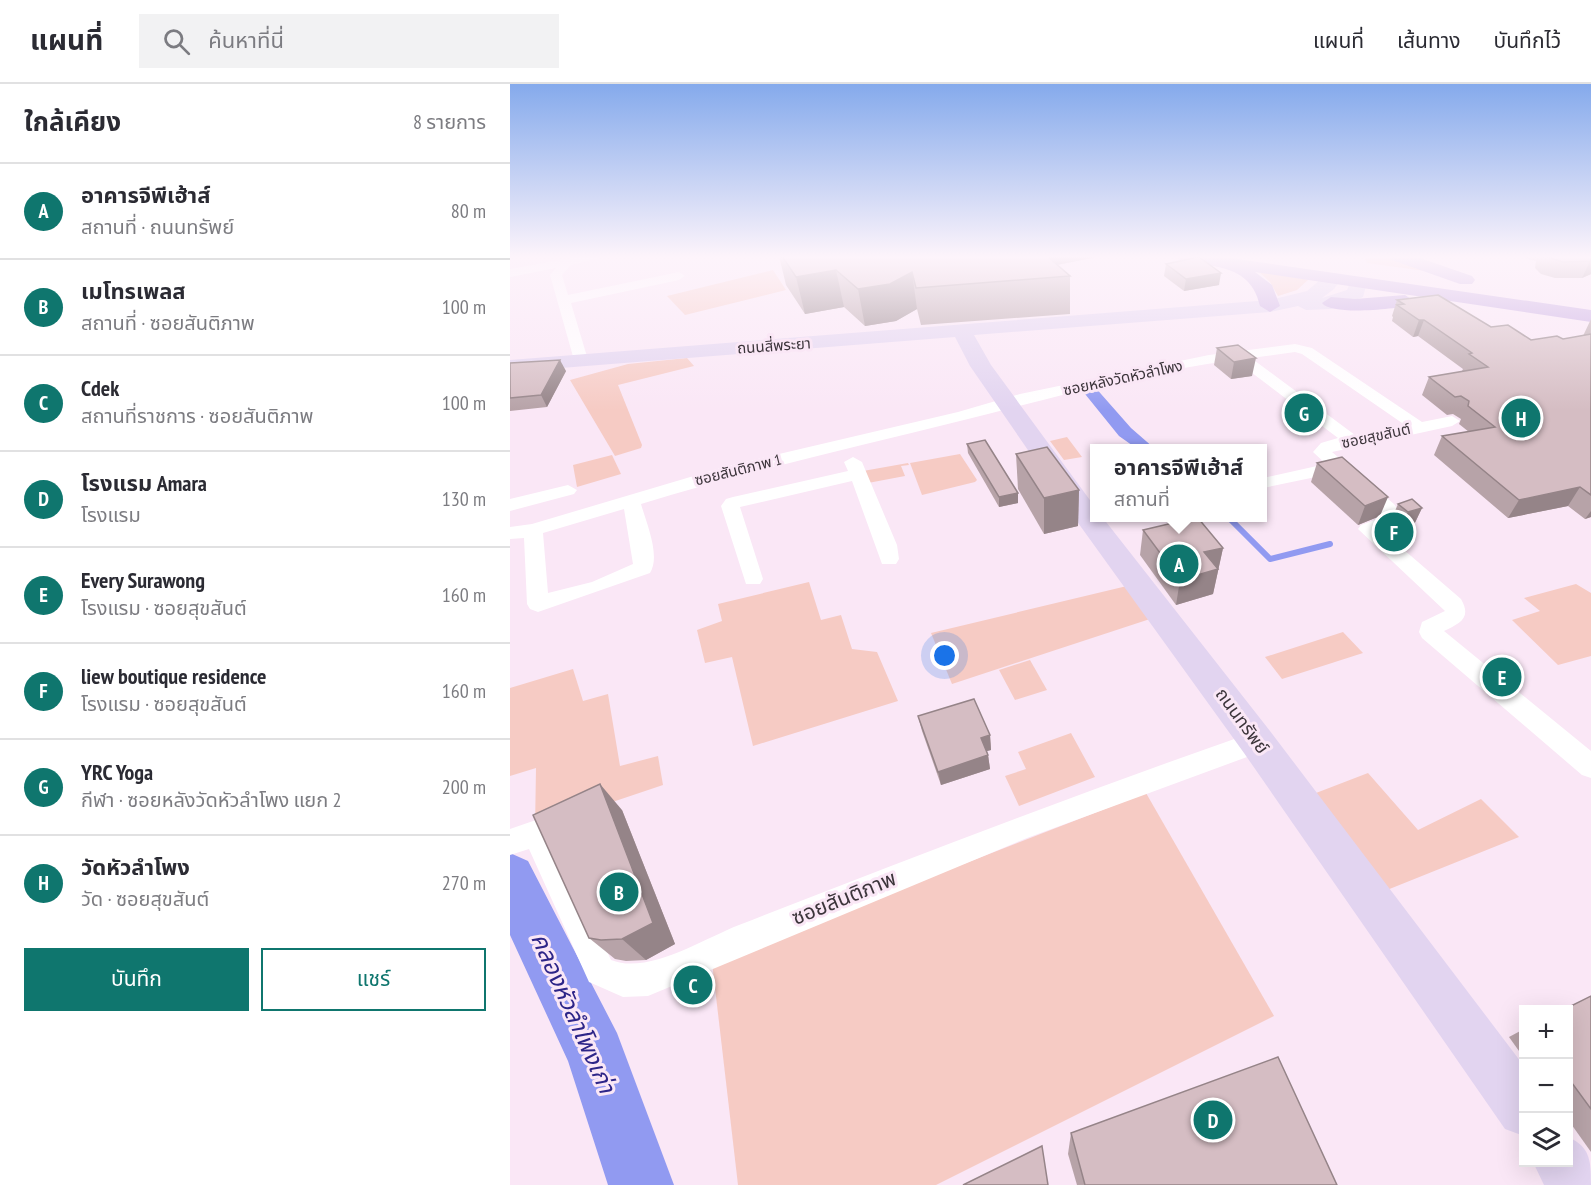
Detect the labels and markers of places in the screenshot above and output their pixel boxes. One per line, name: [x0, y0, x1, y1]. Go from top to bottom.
pin: G: [1284, 390, 1324, 436]
pin: H: [1502, 396, 1540, 440]
pin: F: [1374, 510, 1414, 554]
pin: A: [1160, 542, 1198, 586]
pin: E: [1482, 654, 1522, 700]
pin: B: [600, 870, 638, 914]
pin: C: [674, 962, 712, 1008]
pin: D: [1194, 1098, 1232, 1142]

